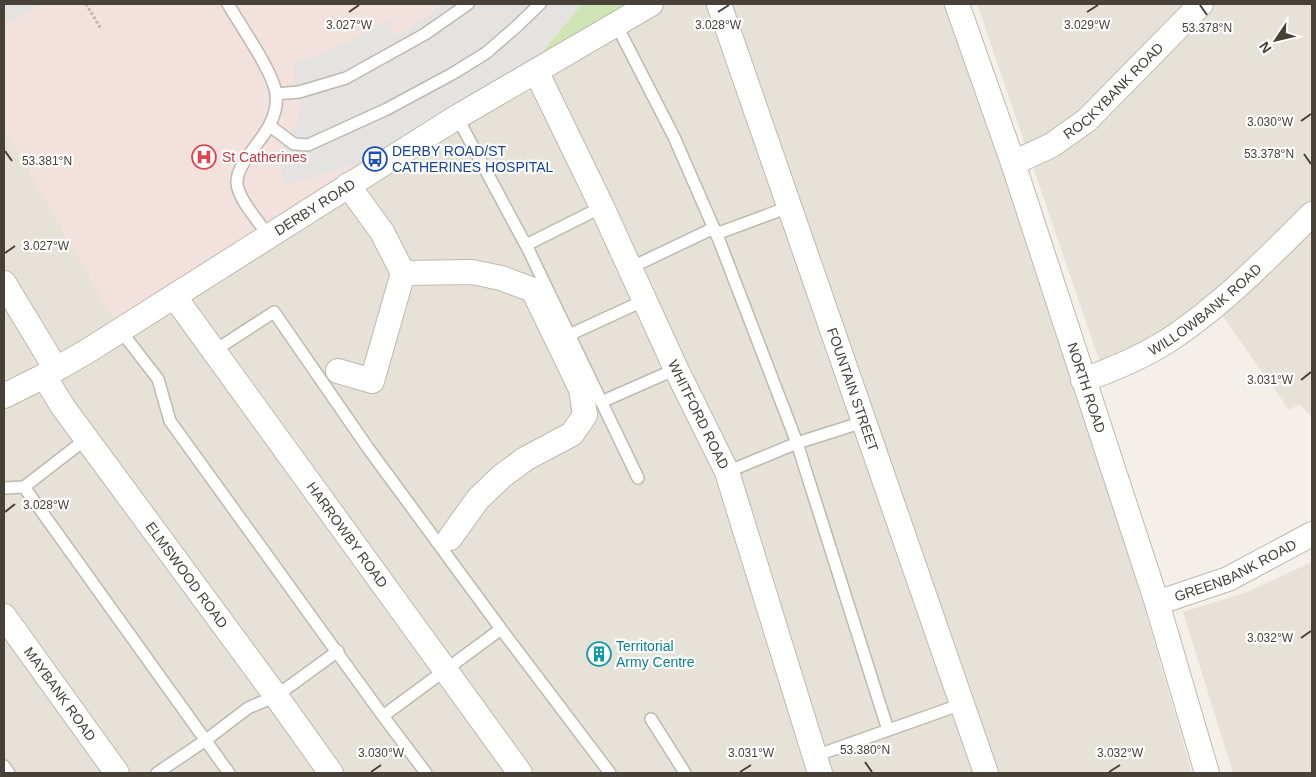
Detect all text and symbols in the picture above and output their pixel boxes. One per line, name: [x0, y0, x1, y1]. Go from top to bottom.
north arrow: [1251, 15, 1301, 65]
text: 3.027°W: [326, 18, 373, 32]
text: 3.028°W: [695, 18, 742, 32]
text: 3.029°W: [1064, 18, 1111, 32]
text: 53.378°N: [1182, 21, 1232, 35]
street label: ROCKYBANK ROAD: [1060, 39, 1166, 142]
text: N: [1256, 39, 1275, 56]
text: 3.030°W: [1247, 115, 1294, 129]
place label: DERBY ROAD/ST CATHERINES HOSPITAL: [392, 143, 554, 175]
hospital icon: St Catherines: [191, 144, 217, 170]
bus stop icon: DERBY ROAD/ST CATHERINES HOSPITAL: [362, 146, 388, 172]
text: 53.378°N: [1244, 147, 1294, 161]
place label: St Catherines: [222, 149, 307, 165]
text: 53.381°N: [22, 154, 72, 168]
street label: DERBY ROAD: [272, 176, 358, 239]
text: 3.027°W: [23, 239, 70, 253]
street label: WILLOWBANK ROAD: [1146, 260, 1265, 359]
street label: FOUNTAIN STREET: [824, 326, 882, 454]
street label: NORTH ROAD: [1064, 341, 1109, 435]
street label: WHITFORD ROAD: [665, 357, 732, 472]
text: 3.031°W: [1247, 373, 1294, 387]
street label: HARROWBY ROAD: [304, 479, 391, 591]
text: 3.028°W: [23, 498, 70, 512]
street label: ELMSWOOD ROAD: [142, 519, 231, 631]
street label: GREENBANK ROAD: [1172, 536, 1299, 605]
text: 3.032°W: [1247, 631, 1294, 645]
place label: Territorial Army Centre: [616, 638, 695, 670]
building icon: Territorial Army Centre: [586, 641, 612, 667]
street label: MAYBANK ROAD: [21, 644, 99, 744]
text: 53.380°N: [840, 743, 890, 757]
text: 3.030°W: [358, 746, 405, 760]
text: 3.031°W: [728, 746, 775, 760]
text: 3.032°W: [1097, 746, 1144, 760]

